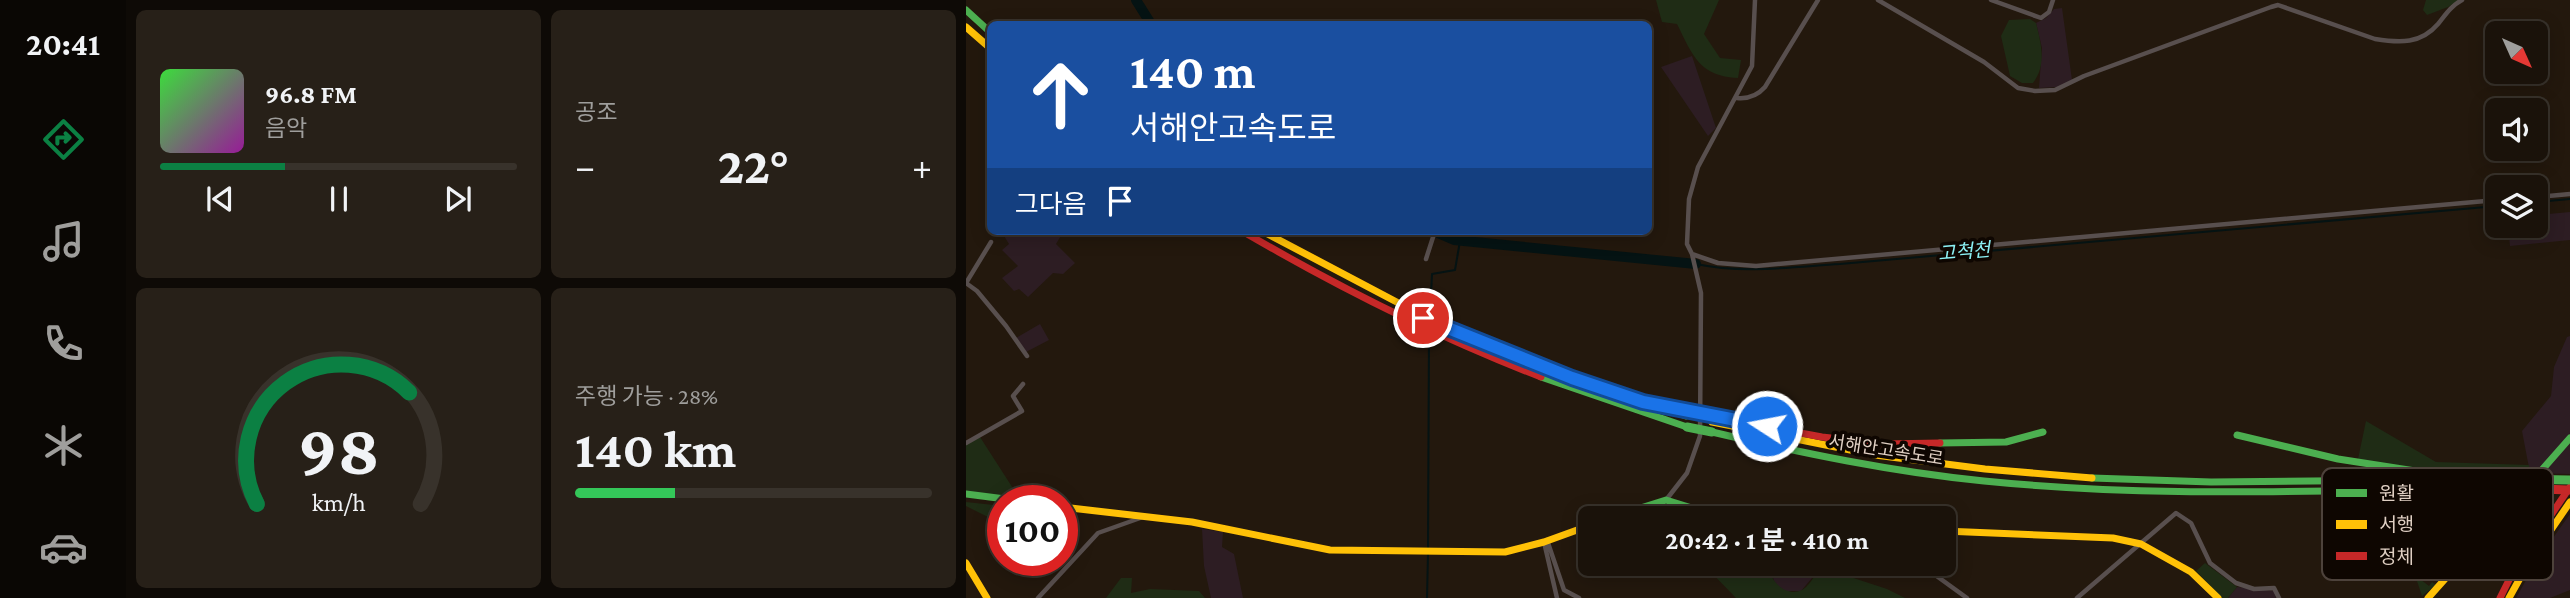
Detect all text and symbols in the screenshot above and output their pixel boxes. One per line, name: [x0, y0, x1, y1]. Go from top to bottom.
north arrow: [2485, 21, 2548, 84]
map controls: [2485, 21, 2548, 238]
text: 20:41: [26, 26, 100, 62]
text: 140 m: [1130, 44, 1255, 99]
icon: ahead: [1015, 49, 1106, 140]
text: 96.8 FM: [265, 80, 357, 109]
button: sound: [2485, 98, 2548, 161]
text: 공조: [575, 99, 617, 125]
text: 서해안고속도로: [1130, 110, 1336, 146]
icon: directions: [39, 115, 88, 164]
text: 음악: [265, 115, 307, 141]
text: 22°: [718, 136, 789, 194]
text: −: [575, 145, 595, 187]
text: +: [912, 145, 932, 187]
button: layers: [2485, 175, 2548, 238]
icon: previous: [201, 180, 239, 218]
icon: pause: [320, 180, 358, 218]
icon: next: [439, 180, 477, 218]
icon: arrive: [1101, 182, 1139, 220]
text: 그다음: [1015, 190, 1087, 219]
icon: music: [39, 217, 88, 266]
water label: 고척천: [1937, 239, 1993, 264]
pin: [1393, 288, 1453, 348]
icon: arrive: [1404, 299, 1442, 337]
icon: phone: [39, 319, 88, 368]
text: 주행 가능 · 28%: [575, 383, 718, 409]
position arrow: [1730, 389, 1804, 463]
text: 98: [297, 409, 380, 490]
text: 140 km: [575, 420, 736, 478]
icon: climate: [39, 421, 88, 470]
street label: 서해안고속도로: [1827, 431, 1945, 469]
legend: [2322, 468, 2553, 580]
text: 원활: [2379, 483, 2414, 504]
speed limit sign: 100: [987, 485, 1078, 576]
text: km/h: [312, 489, 365, 516]
text: 서행: [2379, 514, 2414, 535]
icon: car: [39, 523, 88, 572]
text: 20:42 · 1 분 · 410 m: [1665, 526, 1869, 555]
text: 정체: [2379, 546, 2414, 567]

